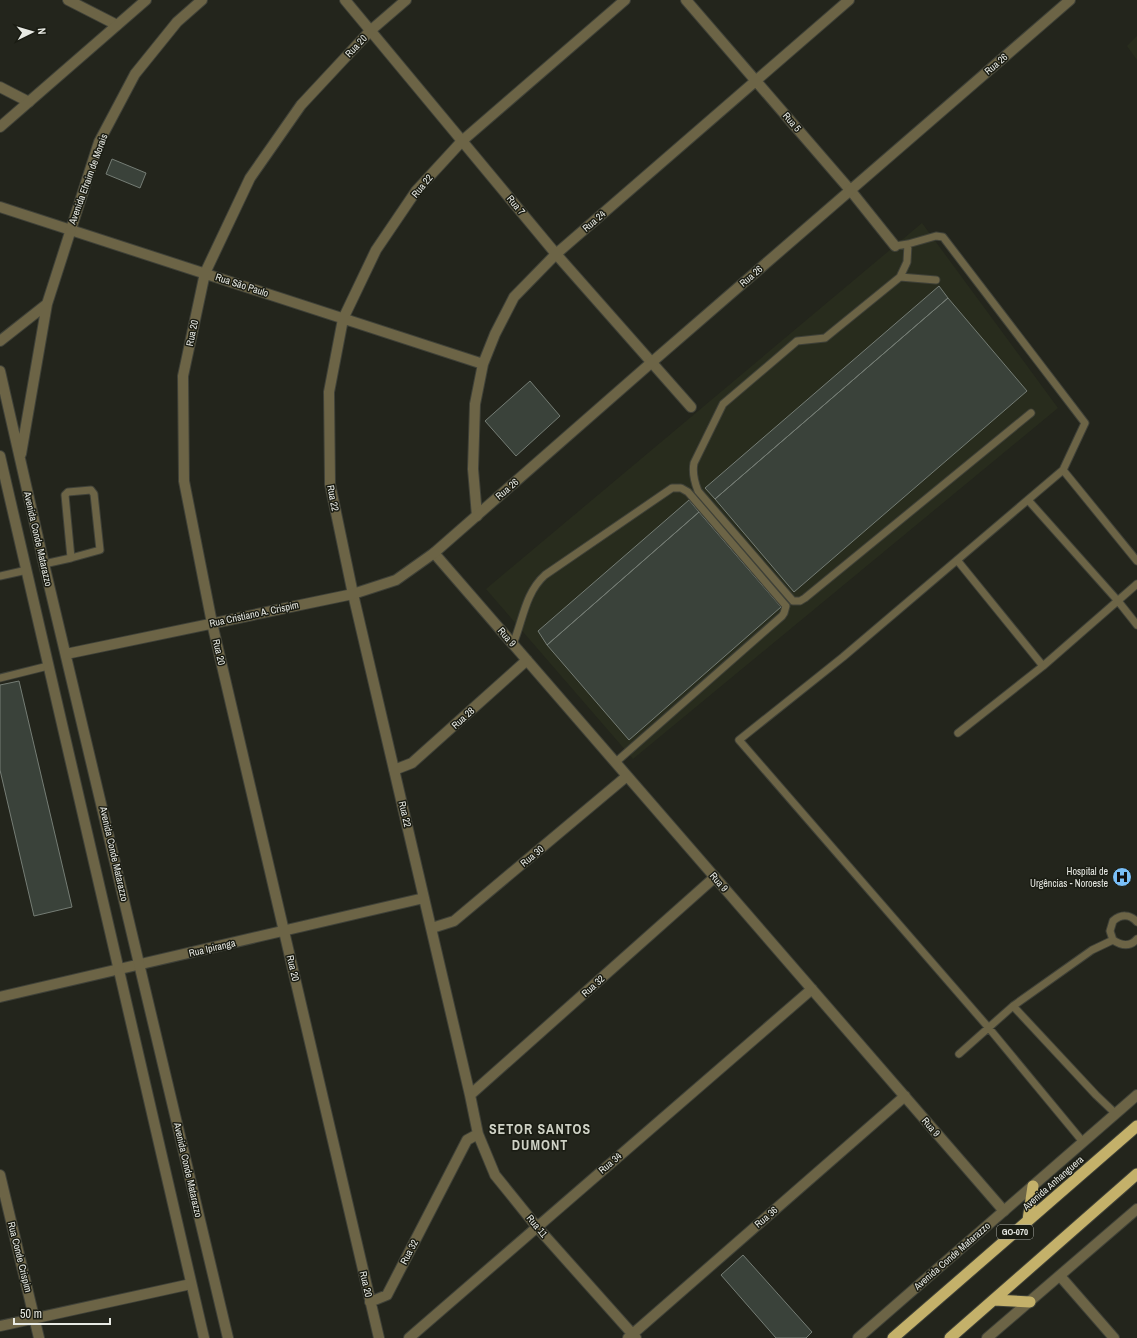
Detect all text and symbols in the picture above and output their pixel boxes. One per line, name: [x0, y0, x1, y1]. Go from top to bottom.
north arrow: [12, 12, 52, 52]
text: N: [35, 27, 49, 35]
street label: Rua 20: [342, 32, 370, 60]
street label: Rua 26: [982, 50, 1011, 78]
street label: Rua 5: [780, 109, 804, 135]
street label: Avenida Efraim de Morais: [65, 132, 110, 227]
street label: Rua 22: [409, 171, 436, 200]
street label: Rua 7: [504, 192, 528, 218]
street label: Rua 24: [580, 207, 609, 235]
street label: Rua 26: [737, 262, 766, 290]
street label: Rua São Paulo: [214, 270, 271, 300]
street label: Rua 20: [183, 318, 201, 347]
street label: Rua 26: [493, 475, 522, 503]
street label: Rua 22: [324, 484, 342, 513]
street label: Avenida Conde Matarazzo: [21, 489, 55, 588]
street label: Rua Cristiano A. Crispim: [208, 598, 300, 630]
street label: Rua 9: [495, 624, 519, 650]
street label: Rua 20: [210, 638, 228, 667]
street label: Rua 28: [449, 704, 477, 732]
street label: Rua 22: [396, 800, 414, 829]
street label: Avenida Conde Matarazzo: [97, 804, 131, 903]
street label: Rua 30: [518, 842, 547, 869]
place label: Hospital de Urgências - Noroeste: [1030, 865, 1108, 890]
hospital icon: Hospital de Urgências - Noroeste: [1111, 866, 1133, 888]
street label: Rua 9: [707, 869, 731, 895]
street label: Rua Ipiranga: [187, 936, 237, 960]
street label: Rua 20: [284, 954, 302, 983]
street label: Rua 32: [579, 972, 607, 1000]
street label: Rua 9: [919, 1114, 943, 1140]
street label: Avenida Conde Matarazzo: [171, 1120, 205, 1219]
district label: SETOR SANTOS DUMONT: [489, 1120, 591, 1154]
street label: Rua 34: [596, 1149, 625, 1177]
street label: Avenida Anhanguera: [1019, 1153, 1086, 1214]
street label: Rua 36: [752, 1203, 781, 1231]
street label: Rua 11: [524, 1212, 551, 1240]
street label: Avenida Conde Matarazzo: [910, 1219, 993, 1293]
street label: Rua Conde Crispim: [5, 1220, 35, 1294]
road number: GO-070: [997, 1225, 1033, 1239]
street label: Rua 32: [397, 1237, 421, 1267]
street label: Rua 20: [357, 1270, 375, 1299]
scale bar: [14, 1300, 110, 1326]
text: 50 m: [20, 1306, 42, 1322]

